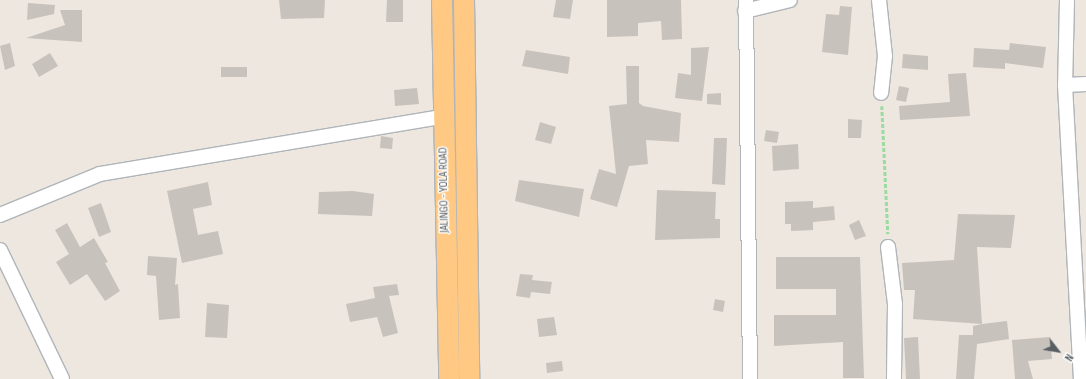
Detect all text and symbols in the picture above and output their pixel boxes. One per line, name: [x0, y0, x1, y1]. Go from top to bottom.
street label: JALINGO - YOLA ROAD: [436, 147, 452, 233]
north arrow: [1038, 331, 1078, 371]
text: N: [1062, 352, 1076, 363]

